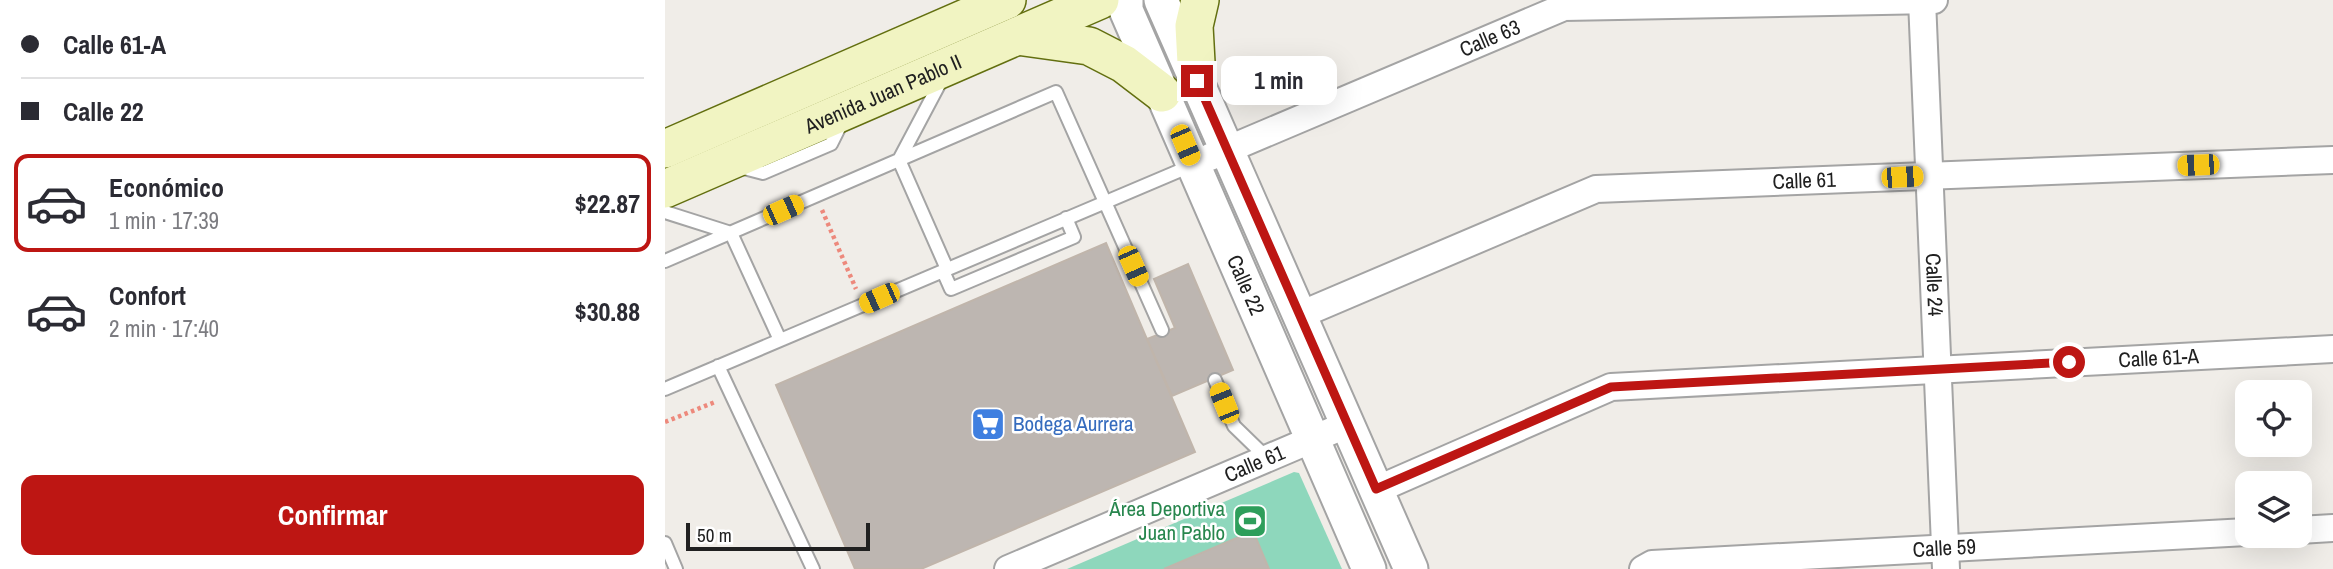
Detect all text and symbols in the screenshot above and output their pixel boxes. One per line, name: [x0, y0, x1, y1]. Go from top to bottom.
street label: Calle 63: [1455, 12, 1524, 64]
text: Calle 61-A: [63, 27, 166, 62]
street label: Avenida Juan Pablo II: [799, 47, 966, 141]
callout: 1 min: [1221, 56, 1337, 106]
route end: [1181, 65, 1213, 97]
text: 1 min: [1254, 65, 1304, 96]
text: Calle 22: [63, 94, 144, 129]
car: [1168, 122, 1203, 168]
car: [2177, 154, 2220, 176]
street label: Calle 61: [1772, 165, 1837, 196]
car: [1881, 165, 1924, 189]
text: Económico: [109, 170, 224, 205]
icon: car: [25, 172, 88, 235]
text: $22.87: [575, 186, 640, 221]
car: [760, 192, 807, 228]
text: 1 min · 17:39: [109, 205, 219, 236]
car: [1115, 243, 1152, 289]
street label: Calle 22: [1220, 250, 1272, 320]
street label: Calle 24: [1919, 253, 1950, 317]
text: Confort: [109, 278, 186, 313]
icon: car: [25, 280, 88, 343]
car: [856, 280, 903, 316]
text: $30.88: [575, 294, 640, 329]
text: 2 min · 17:40: [109, 313, 219, 344]
street label: Calle 61-A: [2118, 341, 2200, 374]
route start: [2053, 346, 2085, 378]
car: [1207, 380, 1242, 426]
map controls: [2235, 380, 2312, 548]
button: locate: [2235, 380, 2312, 457]
supermarket icon: Bodega Aurrera: [969, 405, 1007, 443]
place label: Bodega Aurrera: [1013, 409, 1134, 438]
street label: Calle 61: [1220, 438, 1289, 489]
button: layers: [2235, 471, 2312, 548]
button: Confirmar: [21, 475, 644, 555]
place label: Área Deportiva Juan Pablo: [1108, 494, 1225, 547]
sports icon: Área Deportiva Juan Pablo: [1231, 502, 1269, 540]
scale bar: [686, 520, 870, 552]
text: 50 m: [697, 522, 732, 548]
street label: Calle 59: [1912, 532, 1977, 564]

